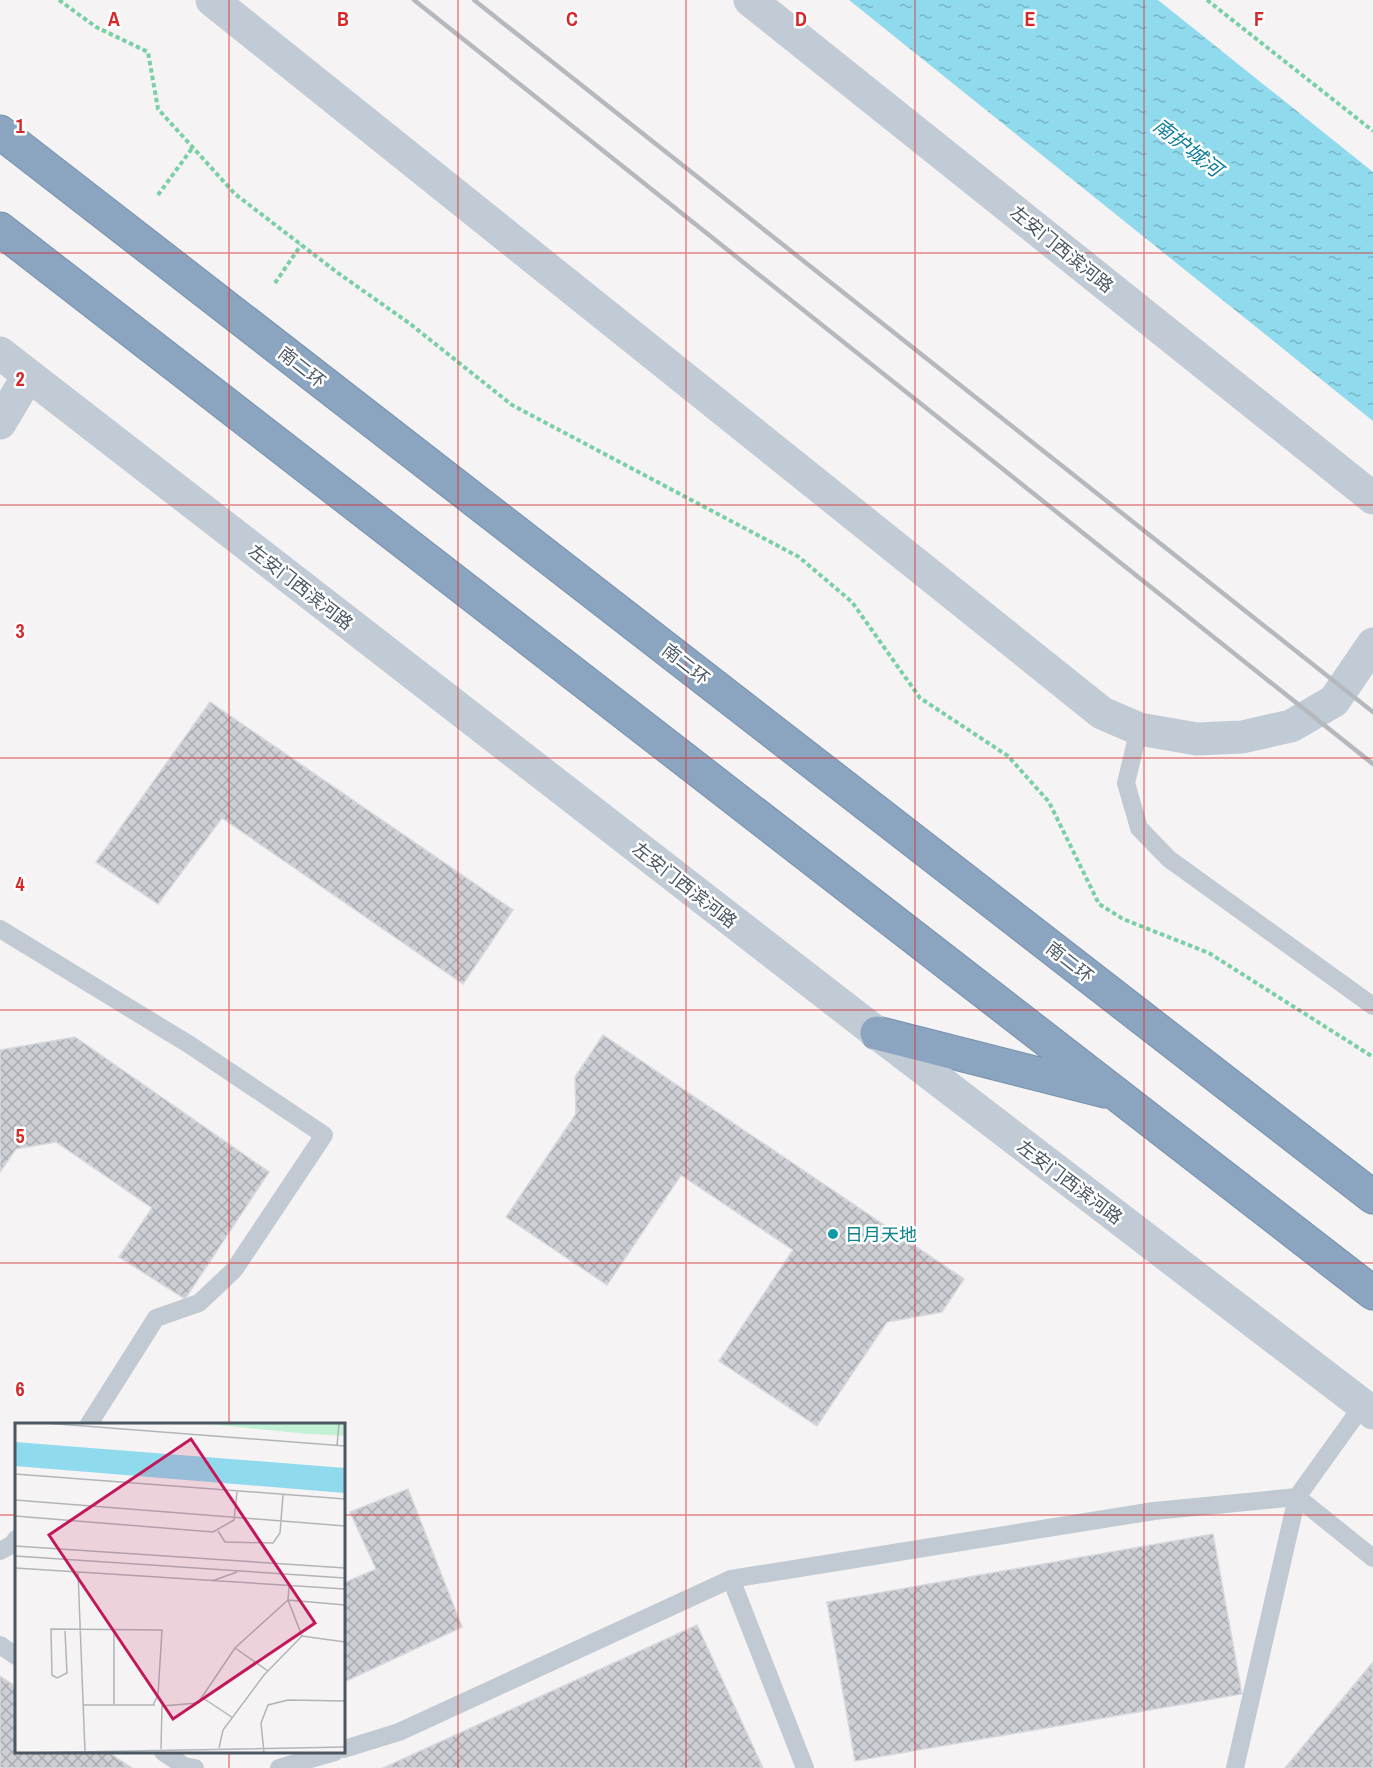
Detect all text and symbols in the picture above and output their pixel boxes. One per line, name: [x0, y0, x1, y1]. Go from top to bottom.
text: A: [108, 5, 120, 32]
text: B: [337, 5, 349, 32]
text: C: [566, 5, 578, 32]
text: D: [795, 5, 807, 32]
text: E: [1025, 5, 1036, 32]
text: F: [1254, 5, 1264, 32]
text: 1: [15, 112, 25, 139]
water label: 南护城河: [1148, 112, 1231, 185]
street label: 左安门西滨河路: [1005, 200, 1119, 298]
street label: 南二环: [273, 341, 331, 393]
text: 2: [15, 365, 25, 392]
street label: 左安门西滨河路: [244, 538, 358, 636]
text: 3: [15, 617, 25, 644]
street label: 南二环: [657, 638, 715, 690]
street label: 左安门西滨河路: [628, 836, 742, 934]
text: 4: [15, 870, 25, 897]
street label: 南二环: [1041, 936, 1099, 988]
text: 5: [15, 1122, 25, 1149]
street label: 左安门西滨河路: [1012, 1134, 1128, 1230]
place label: 日月天地: [845, 1222, 917, 1247]
marker: 日月天地: [826, 1227, 840, 1241]
text: 6: [15, 1375, 25, 1402]
inset map: [15, 1423, 345, 1753]

